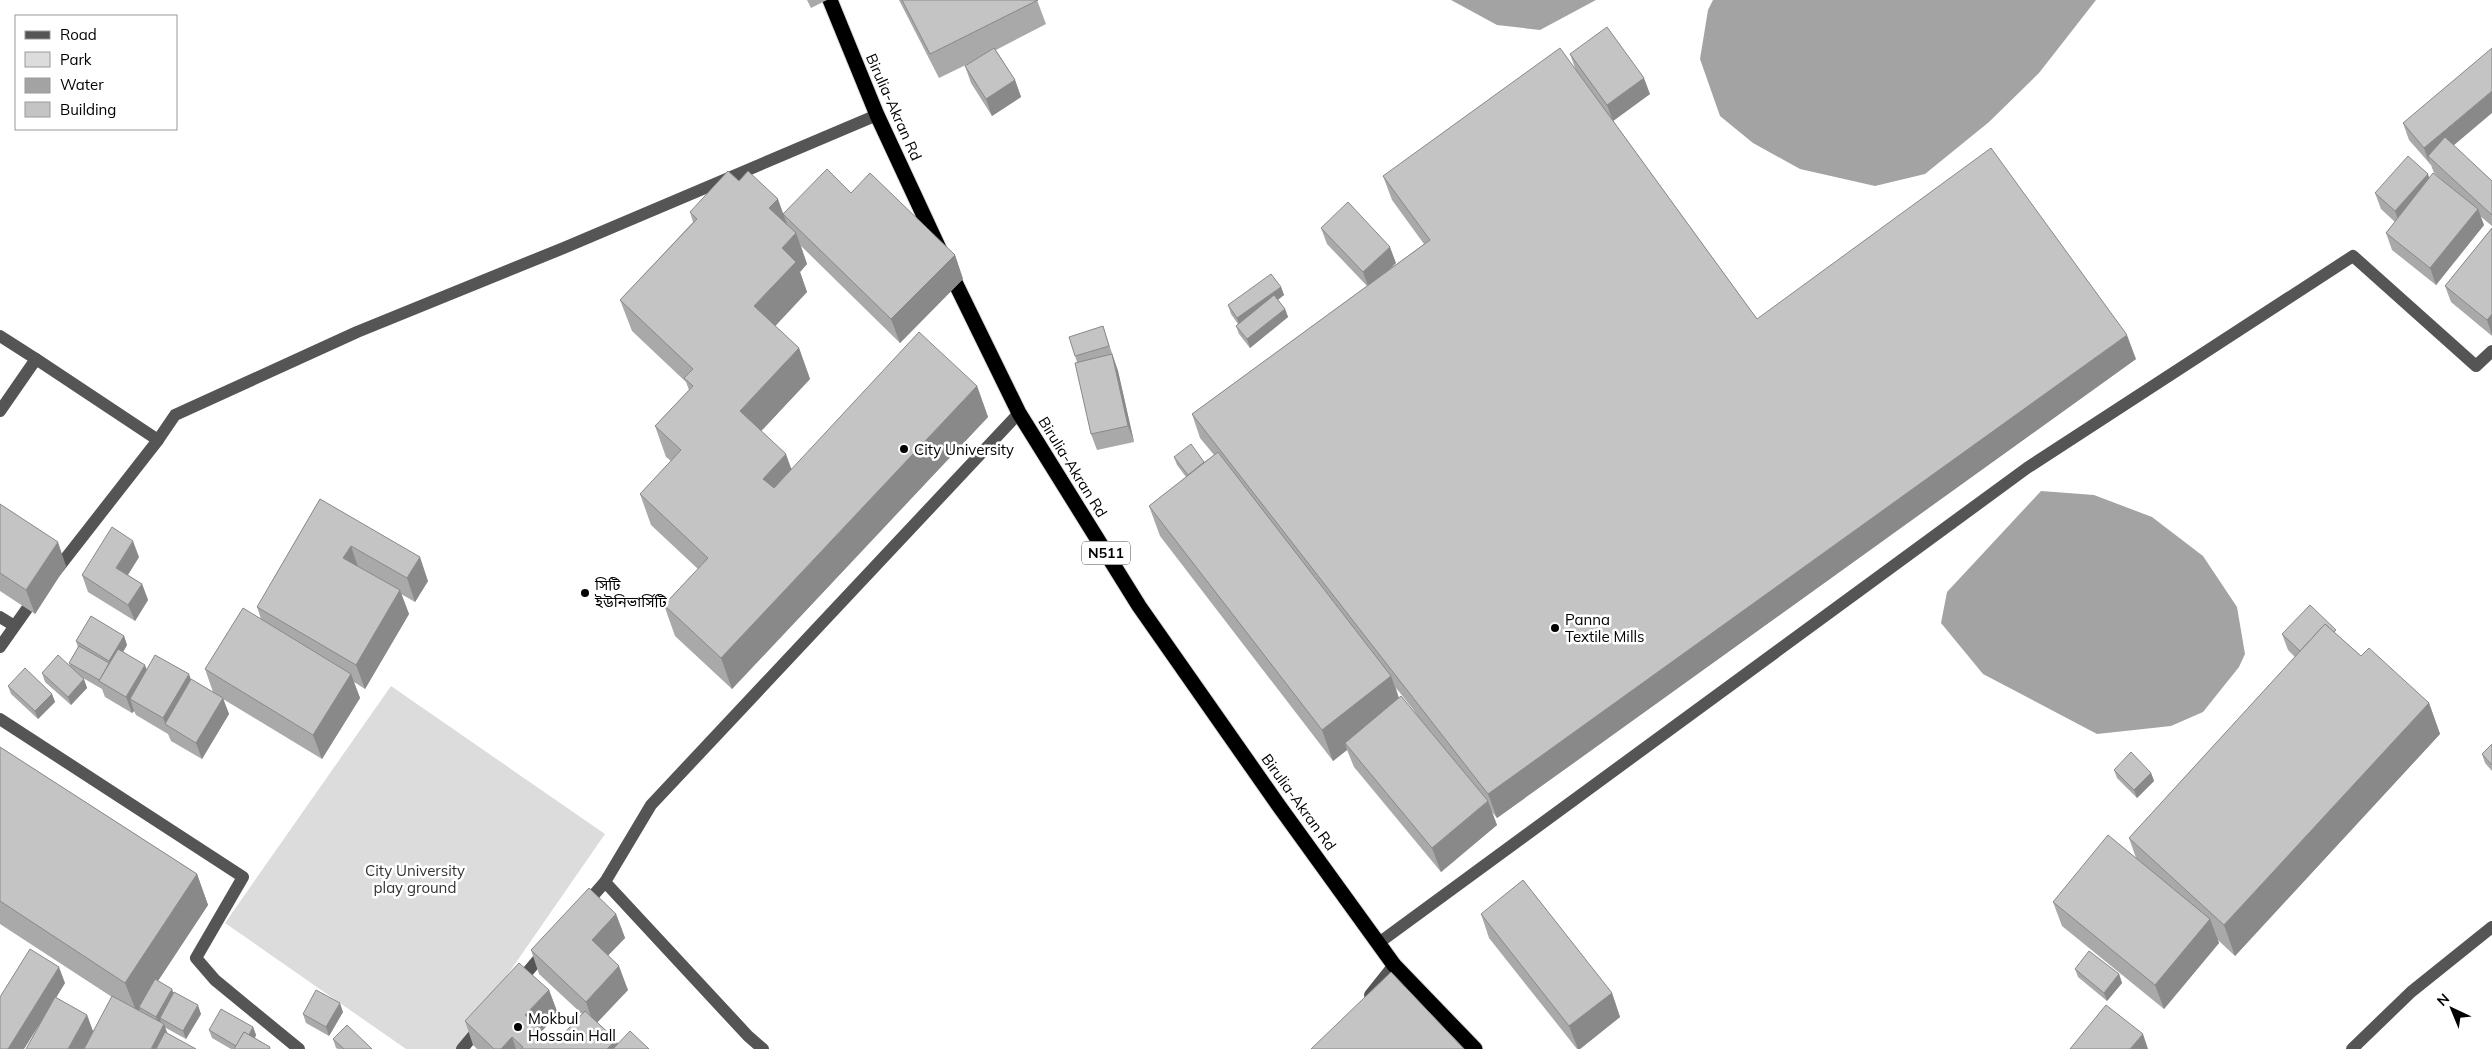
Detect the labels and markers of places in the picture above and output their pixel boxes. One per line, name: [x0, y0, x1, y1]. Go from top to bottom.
place label: City University: [914, 440, 1014, 459]
marker: City University: [898, 443, 910, 455]
place label: সিটি ইউনিভার্সিটি: [594, 575, 668, 611]
marker: সিটি ইউনিভার্সিটি: [579, 587, 591, 599]
place label: Panna Textile Mills: [1565, 610, 1645, 646]
marker: Panna Textile Mills: [1549, 622, 1561, 634]
place label: Mokbul Hossain Hall: [528, 1009, 616, 1045]
marker: Mokbul Hossain Hall: [512, 1021, 524, 1033]

